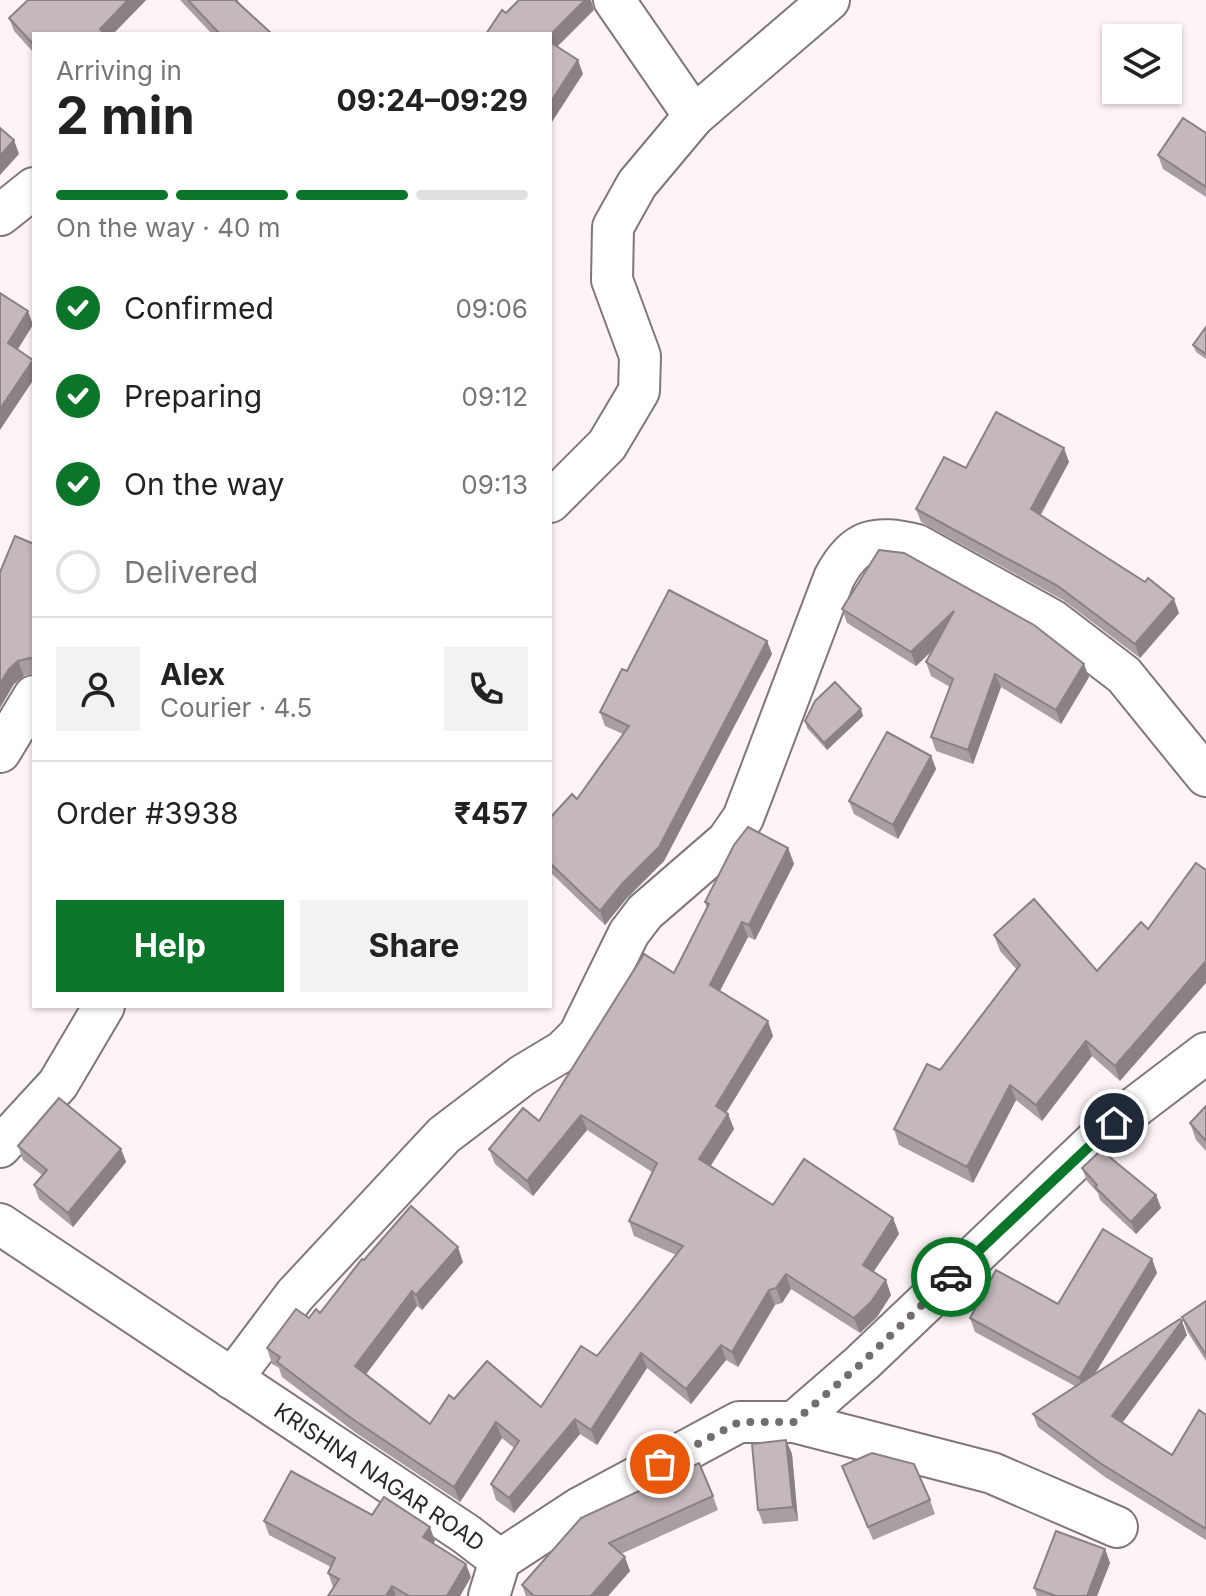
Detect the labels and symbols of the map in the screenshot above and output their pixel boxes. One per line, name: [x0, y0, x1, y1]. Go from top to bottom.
pin: [1080, 1089, 1148, 1157]
courier: [911, 1237, 991, 1317]
street label: KRISHNA NAGAR ROAD: [270, 1397, 490, 1556]
pin: [626, 1430, 694, 1498]

